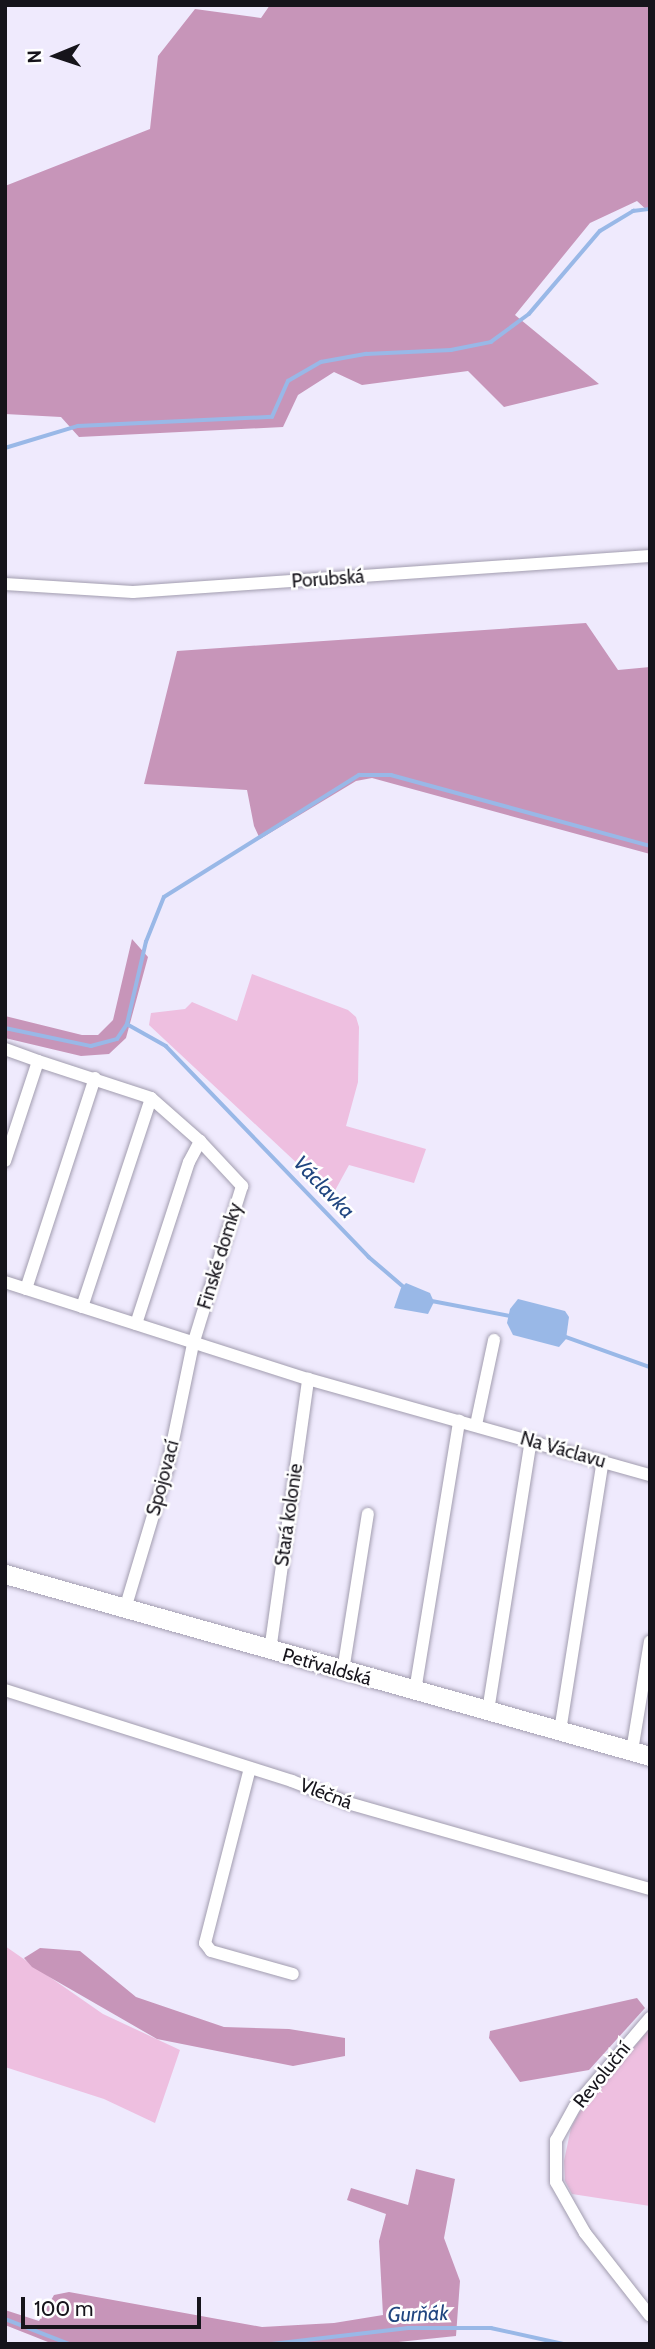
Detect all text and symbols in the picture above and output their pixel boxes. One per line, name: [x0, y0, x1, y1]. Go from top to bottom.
north arrow: [21, 21, 91, 91]
text: N: [23, 50, 46, 64]
street label: Porubská: [291, 565, 365, 593]
water label: Václavka: [288, 1150, 360, 1224]
street label: Finské domky: [193, 1200, 247, 1312]
street label: Na Václavu: [518, 1427, 608, 1473]
street label: Spojovací: [142, 1438, 184, 1518]
street label: Stará kolonie: [271, 1462, 307, 1568]
street label: Petřvaldská: [280, 1643, 374, 1691]
street label: Vléčná: [297, 1774, 355, 1814]
street label: Revoluční: [569, 2037, 635, 2113]
scale bar: [24, 2282, 205, 2326]
text: 100 m: [34, 2296, 93, 2321]
water label: Gurňák: [387, 2300, 449, 2328]

